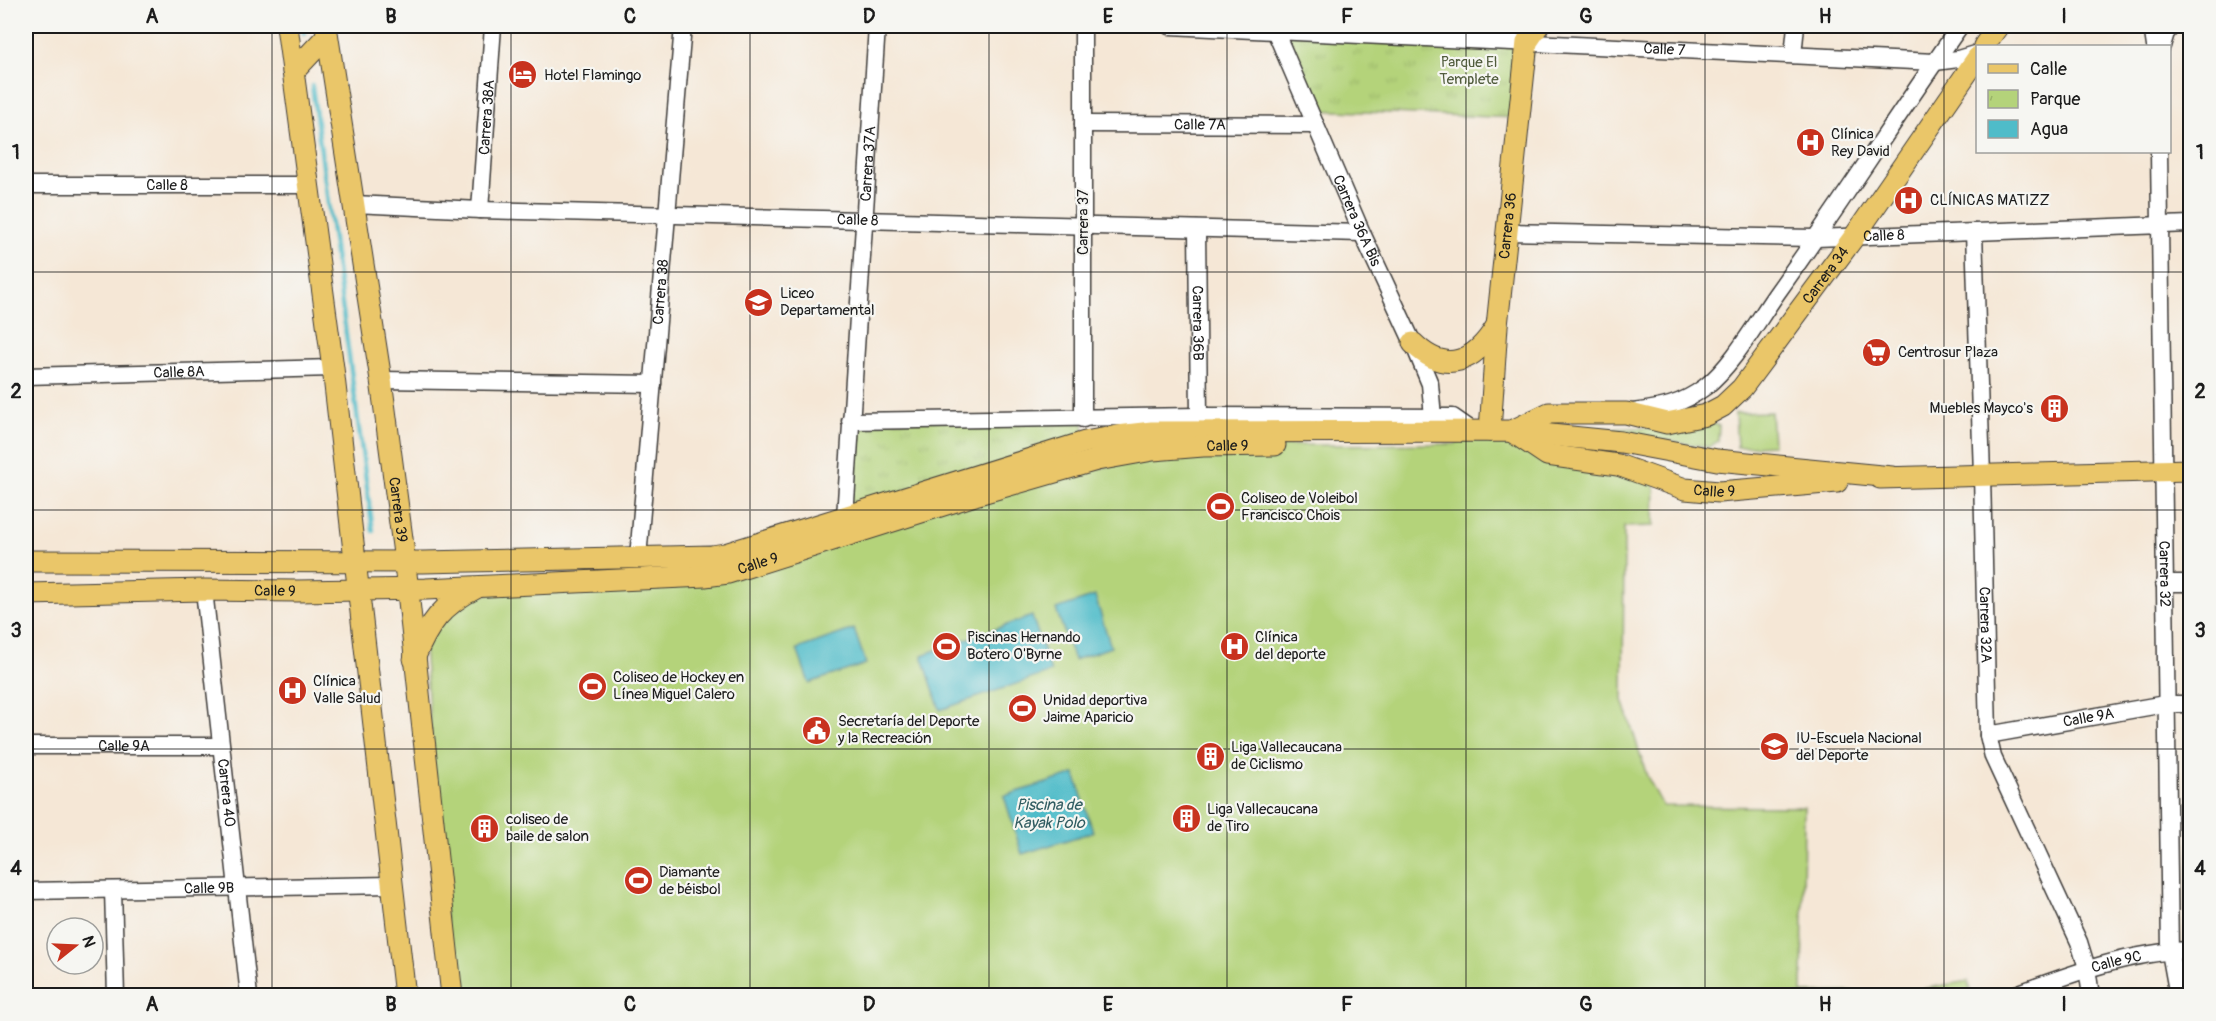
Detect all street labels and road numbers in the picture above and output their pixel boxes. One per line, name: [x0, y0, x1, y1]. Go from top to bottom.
street label: Calle 7: [1643, 39, 1686, 60]
street label: Carrera 38A: [474, 79, 499, 155]
street label: Calle 7A: [1174, 115, 1226, 134]
street label: Carrera 37A: [856, 125, 880, 202]
street label: Carrera 36A Bis: [1329, 172, 1386, 269]
street label: Calle 8: [146, 176, 188, 195]
street label: Carrera 37: [1074, 189, 1093, 255]
street label: Carrera 36: [1495, 192, 1521, 260]
street label: Calle 8: [837, 210, 879, 230]
street label: Calle 8: [1863, 225, 1905, 246]
street label: Carrera 34: [1798, 242, 1853, 308]
street label: Carrera 38: [648, 258, 673, 325]
street label: Carrera 36B: [1188, 285, 1208, 361]
street label: Calle 8A: [153, 362, 205, 382]
street label: Calle 9: [1206, 436, 1248, 455]
street label: Carrera 39: [384, 476, 412, 543]
street label: Calle 9: [1693, 480, 1736, 502]
street label: Carrera 32: [2155, 541, 2175, 607]
street label: Calle 9: [735, 548, 781, 579]
street label: Calle 9: [254, 581, 296, 600]
street label: Carrera 32A: [1975, 587, 1996, 663]
street label: Calle 9A: [2061, 704, 2116, 731]
street label: Calle 9A: [98, 737, 150, 756]
street label: Carrera 40: [213, 758, 240, 828]
street label: Calle 9B: [184, 878, 234, 898]
street label: Calle 9C: [2089, 946, 2143, 977]

